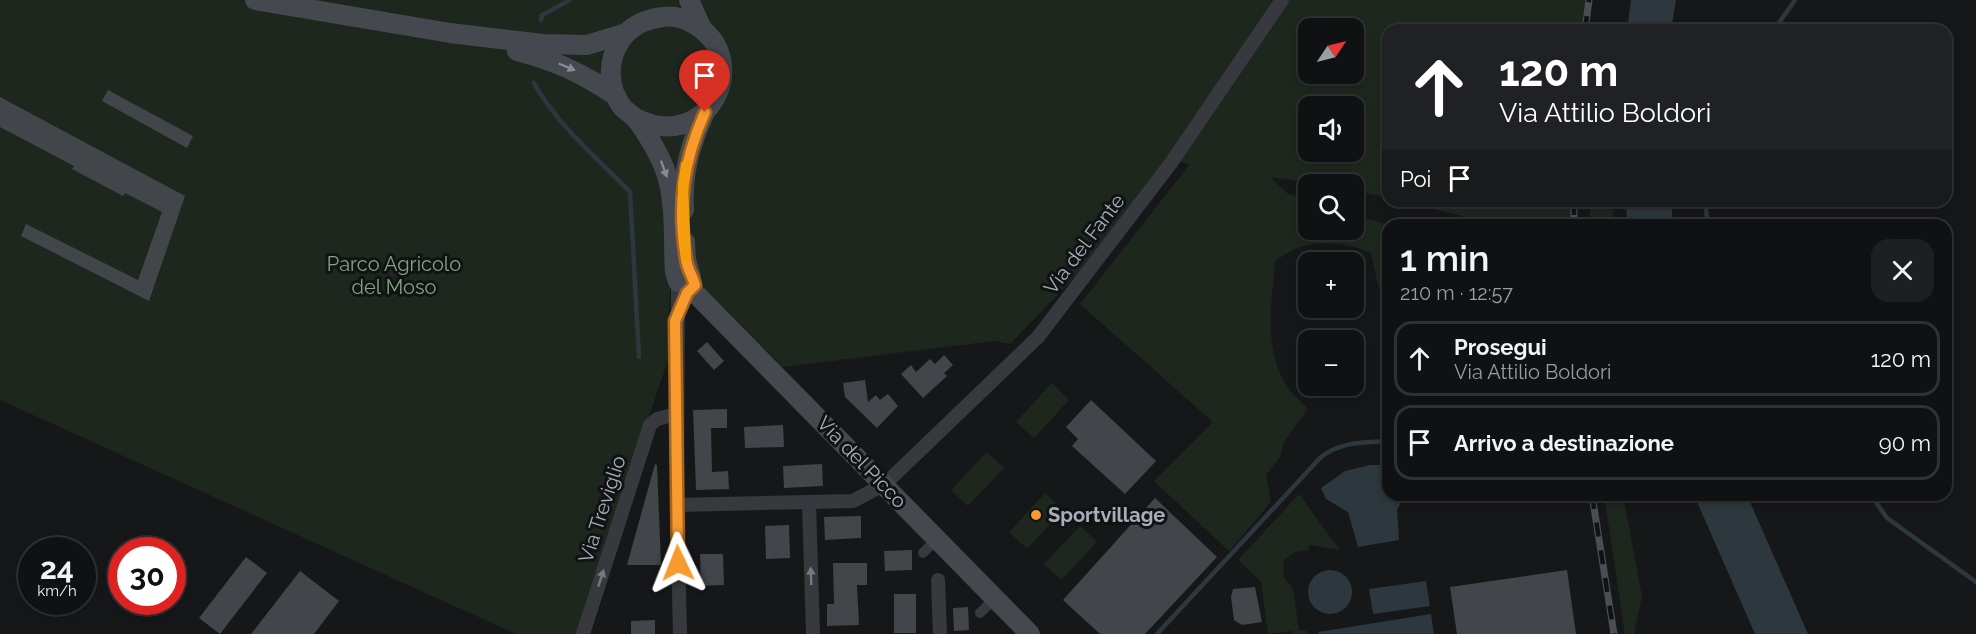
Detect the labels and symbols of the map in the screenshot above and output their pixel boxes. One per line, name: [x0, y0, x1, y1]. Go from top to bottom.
north arrow: [1298, 18, 1364, 84]
pin: [679, 50, 730, 112]
one-way arrow: [558, 63, 576, 72]
one-way arrow: [660, 160, 670, 178]
street label: Via del Fante: [1039, 189, 1130, 299]
park label: Parco Agricolo del Moso: [327, 252, 461, 299]
street label: Via del Picco: [812, 411, 912, 513]
street label: Via Treviglio: [573, 452, 631, 565]
place label: Sportvillage: [1048, 503, 1165, 527]
marker: Sportvillage: [1029, 508, 1043, 522]
position arrow: [646, 531, 710, 595]
speed limit sign: 30: [108, 537, 186, 615]
one-way arrow: [807, 566, 816, 585]
one-way arrow: [596, 569, 606, 587]

